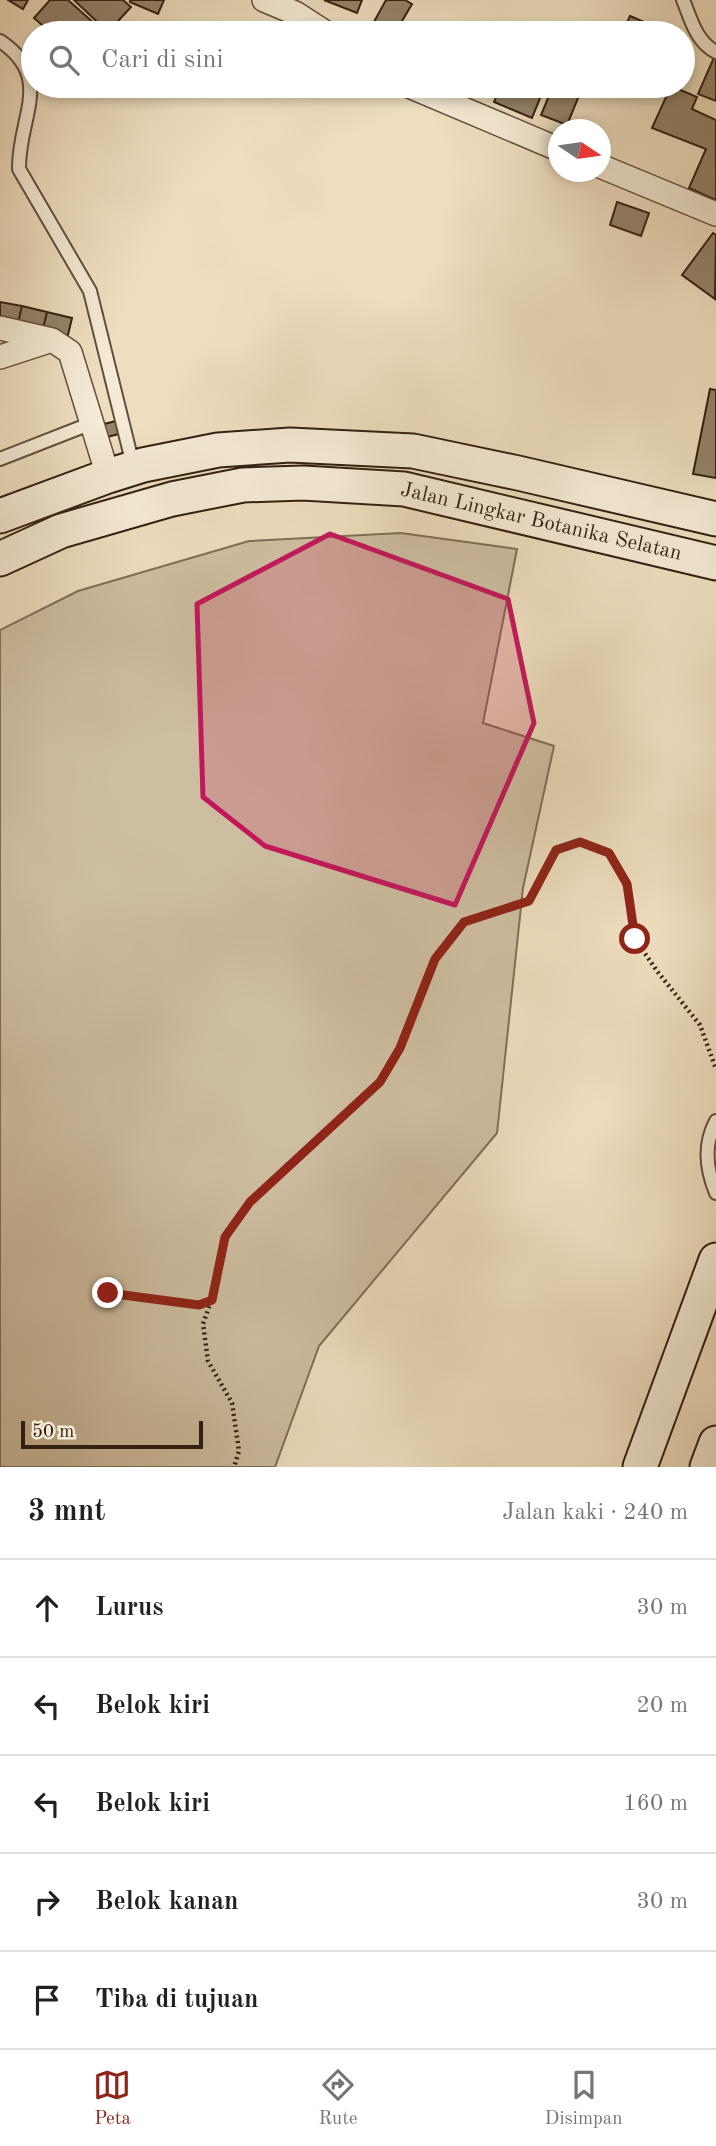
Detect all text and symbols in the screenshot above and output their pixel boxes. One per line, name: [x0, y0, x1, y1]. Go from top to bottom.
search box: [21, 21, 695, 98]
icon: search: [45, 41, 83, 79]
text: Cari di sini: [101, 47, 223, 73]
north arrow: [548, 119, 611, 182]
street label: Jalan Lingkar Botanika Selatan: [398, 479, 684, 565]
route start: [619, 923, 650, 954]
route end: [92, 1277, 123, 1308]
scale bar: [21, 1418, 203, 1450]
text: 50 m: [32, 1423, 74, 1442]
text: 3 mnt: [28, 1497, 105, 1527]
text: Jalan kaki · 240 m: [502, 1501, 688, 1524]
icon: ahead: [28, 1589, 66, 1627]
text: Lurus: [95, 1595, 163, 1621]
text: 30 m: [637, 1596, 688, 1619]
icon: left: [28, 1687, 66, 1725]
text: Belok kiri: [95, 1693, 210, 1719]
text: 20 m: [637, 1694, 688, 1717]
icon: left: [28, 1785, 66, 1823]
text: Belok kiri: [95, 1791, 210, 1817]
text: 160 m: [623, 1792, 688, 1815]
icon: right: [28, 1883, 66, 1921]
text: Belok kanan: [95, 1889, 239, 1915]
text: 30 m: [637, 1890, 688, 1913]
icon: arrive: [28, 1981, 66, 2019]
text: Tiba di tujuan: [95, 1987, 259, 2013]
tab: Peta: [93, 2066, 131, 2131]
tab: Rute: [318, 2066, 358, 2131]
tab: Disimpan: [545, 2066, 623, 2131]

